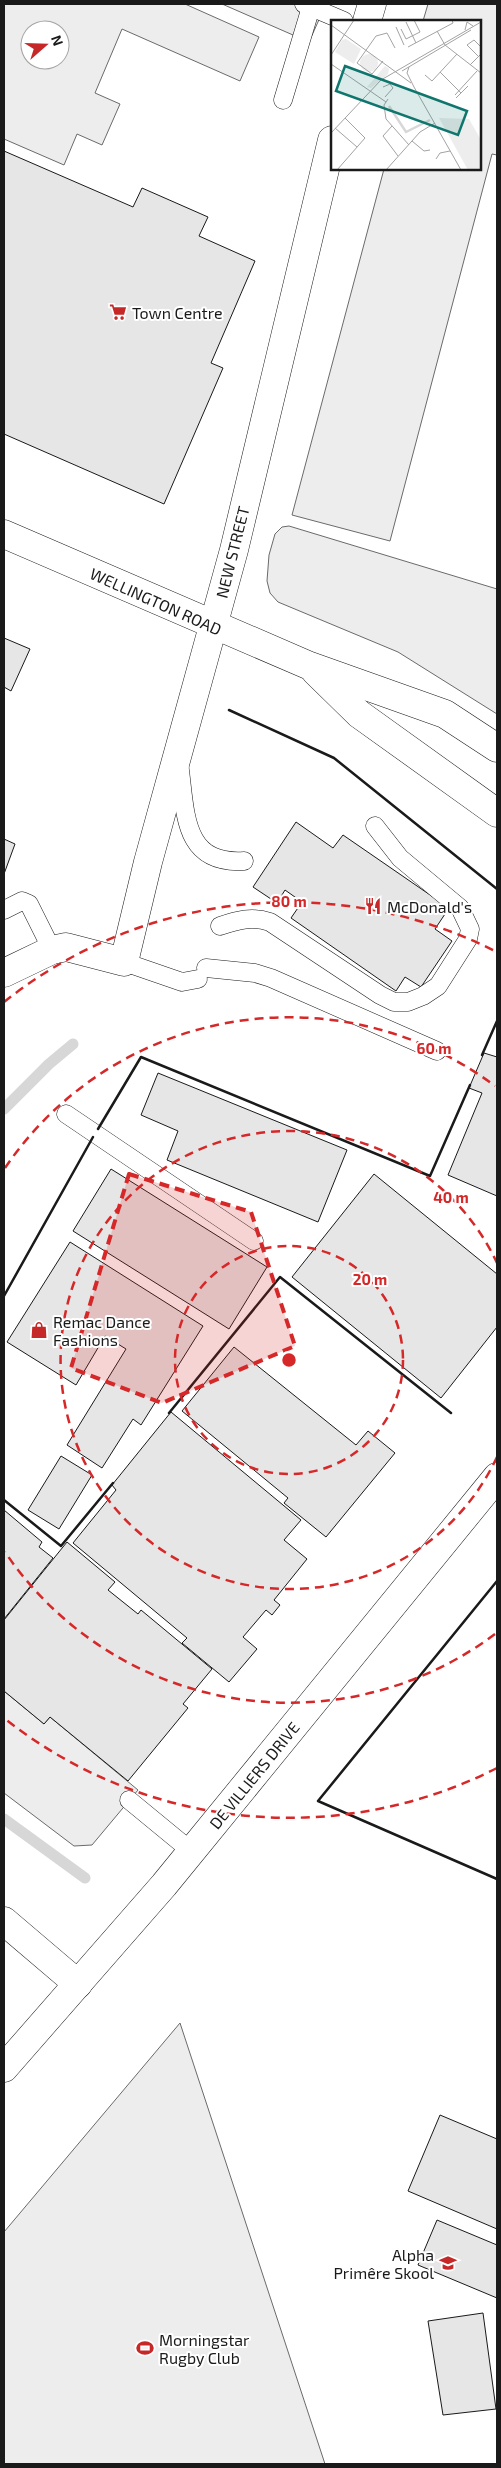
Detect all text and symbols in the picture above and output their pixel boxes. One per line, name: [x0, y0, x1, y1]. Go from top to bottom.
north arrow: [20, 20, 70, 70]
inset map: [331, 20, 481, 170]
text: N: [48, 33, 67, 48]
supermarket icon: Town Centre: [108, 302, 128, 322]
place label: Town Centre: [132, 303, 223, 322]
street label: NEW STREET: [211, 504, 253, 600]
street label: WELLINGTON ROAD: [87, 563, 225, 639]
text: 80 m: [271, 892, 307, 910]
restaurant icon: McDonald's: [363, 896, 383, 916]
place label: McDonald's: [387, 897, 472, 916]
text: 60 m: [417, 1039, 451, 1057]
text: 40 m: [433, 1188, 469, 1206]
text: 20 m: [353, 1270, 387, 1288]
place label: Remac Dance Fashions: [53, 1312, 151, 1349]
shop icon: Remac Dance Fashions: [29, 1320, 49, 1340]
centre of rings: [280, 1351, 298, 1369]
street label: DE VILLIERS DRIVE: [205, 1718, 303, 1832]
place label: Alpha Primêre Skool: [333, 2245, 434, 2282]
school or university icon: Alpha Primêre Skool: [438, 2253, 458, 2273]
place label: Morningstar Rugby Club: [159, 2330, 250, 2367]
sports icon: Morningstar Rugby Club: [135, 2338, 155, 2358]

